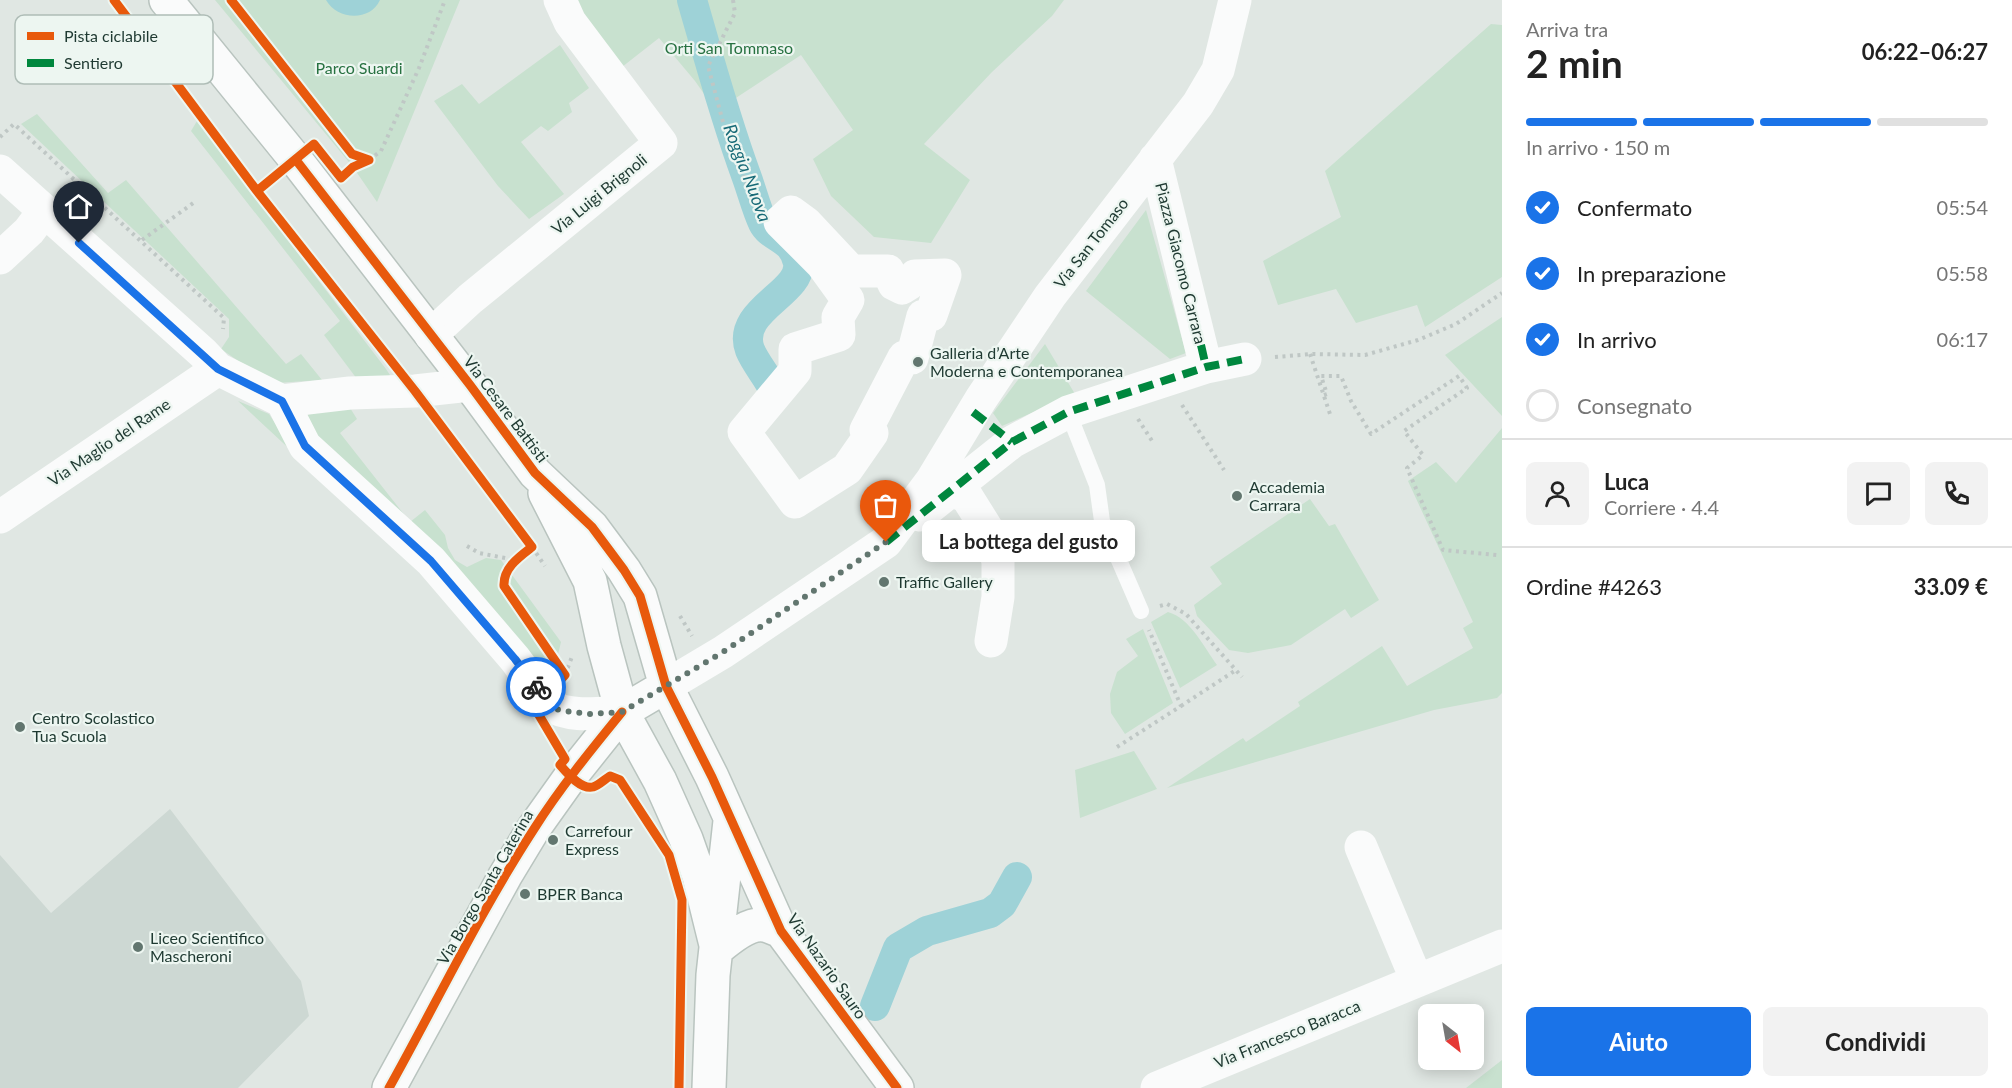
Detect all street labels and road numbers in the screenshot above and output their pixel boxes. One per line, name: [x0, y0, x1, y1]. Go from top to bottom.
street label: Via Luigi Brignoli: [547, 149, 650, 238]
street label: Piazza Giacomo Carrara: [1152, 180, 1211, 346]
street label: Via San Tomaso: [1049, 194, 1132, 292]
street label: Via Cesare Battisti: [460, 352, 553, 466]
street label: Via Maglio del Rame: [44, 394, 173, 489]
street label: Via Borgo Santa Caterina: [432, 806, 537, 967]
street label: Via Nazario Sauro: [784, 909, 871, 1022]
street label: Via Francesco Baracca: [1211, 995, 1363, 1072]

